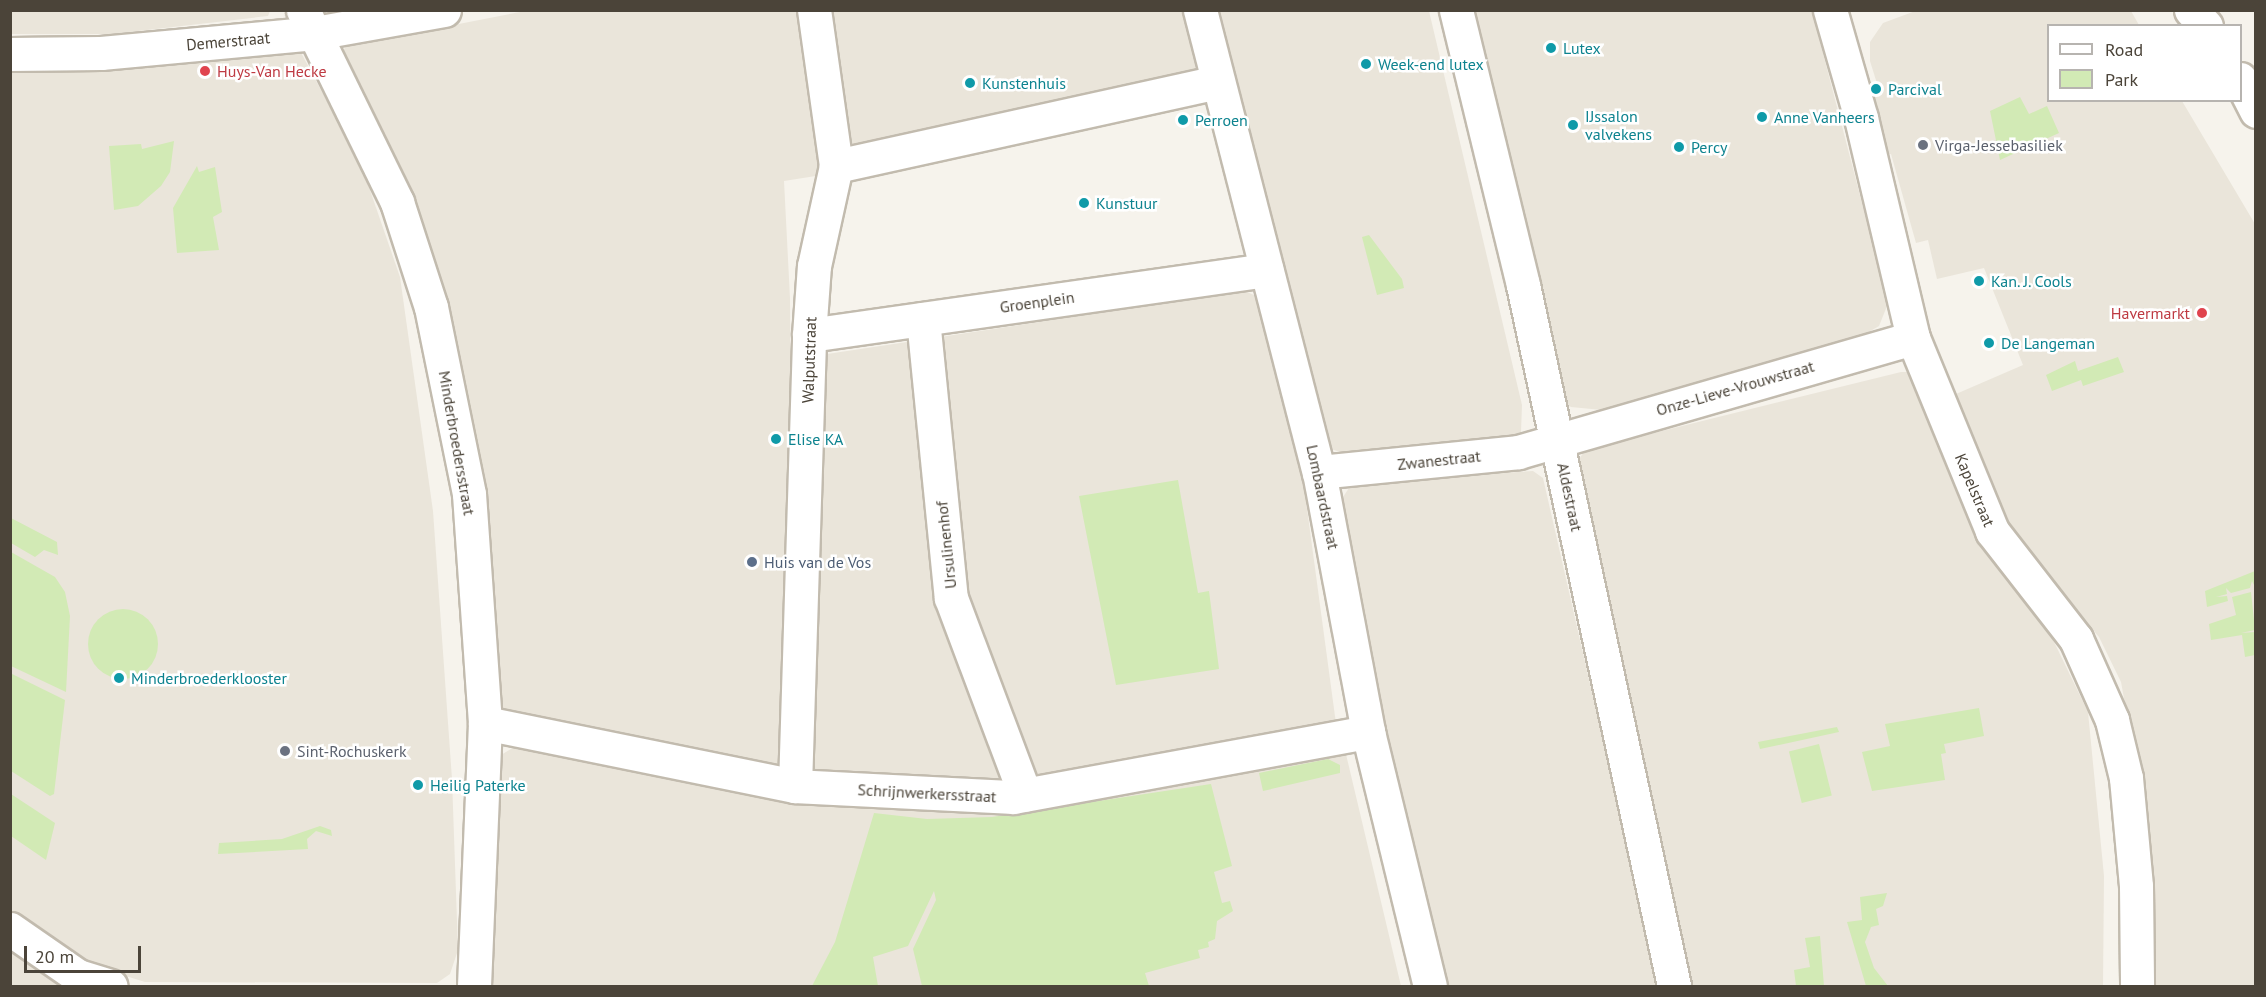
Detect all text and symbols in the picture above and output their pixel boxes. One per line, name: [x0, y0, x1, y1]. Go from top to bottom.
legend: [2047, 24, 2242, 102]
street label: Demerstraat: [185, 28, 271, 54]
place label: Lutex: [1563, 38, 1601, 58]
text: Road: [2105, 38, 2143, 61]
marker: Lutex: [1544, 41, 1558, 55]
place label: Week-end lutex: [1378, 54, 1484, 74]
marker: Week-end lutex: [1359, 57, 1373, 71]
place label: Huys-Van Hecke: [217, 61, 327, 81]
marker: Huys-Van Hecke: [198, 64, 212, 78]
text: Park: [2105, 68, 2138, 91]
place label: Kunstenhuis: [982, 73, 1066, 93]
marker: Kunstenhuis: [963, 76, 977, 90]
place label: Parcival: [1888, 79, 1942, 99]
marker: Parcival: [1869, 82, 1883, 96]
place label: IJssalon valvekens: [1585, 106, 1652, 144]
place label: Anne Vanheers: [1774, 107, 1875, 127]
place label: Perroen: [1195, 110, 1248, 130]
marker: Anne Vanheers: [1755, 110, 1769, 124]
marker: Perroen: [1176, 113, 1190, 127]
marker: IJssalon valvekens: [1566, 118, 1580, 132]
place label: Virga-Jessebasiliek: [1935, 135, 2063, 155]
place label: Percy: [1691, 137, 1727, 157]
marker: Virga-Jessebasiliek: [1916, 138, 1930, 152]
marker: Percy: [1672, 140, 1686, 154]
place label: Kunstuur: [1096, 193, 1158, 213]
marker: Kunstuur: [1077, 196, 1091, 210]
place label: Kan. J. Cools: [1991, 271, 2074, 291]
marker: Kan. J. Cools: [1972, 274, 1986, 288]
street label: Groenplein: [998, 287, 1076, 317]
place label: Havermarkt: [2111, 303, 2190, 323]
marker: Havermarkt: [2195, 306, 2209, 320]
street label: Walputstraat: [798, 316, 820, 404]
place label: De Langeman: [2001, 333, 2095, 353]
marker: De Langeman: [1982, 336, 1996, 350]
street label: Onze-Lieve-Vrouwstraat: [1654, 356, 1816, 420]
street label: Minderbroedersstraat: [435, 369, 479, 517]
place label: Elise KA: [788, 429, 843, 449]
marker: Elise KA: [769, 432, 783, 446]
street label: Lombaardstraat: [1303, 443, 1343, 551]
street label: Zwanestraat: [1396, 446, 1482, 474]
street label: Kapelstraat: [1951, 451, 1999, 529]
street label: Aldestraat: [1553, 461, 1587, 533]
street label: Ursulinenhof: [932, 500, 960, 590]
place label: Huis van de Vos: [764, 552, 872, 572]
marker: Huis van de Vos: [745, 555, 759, 569]
place label: Minderbroederklooster: [131, 668, 287, 688]
marker: Minderbroederklooster: [112, 671, 126, 685]
place label: Sint-Rochuskerk: [297, 741, 407, 761]
marker: Sint-Rochuskerk: [278, 744, 292, 758]
place label: Heilig Paterke: [430, 775, 526, 795]
marker: Heilig Paterke: [411, 778, 425, 792]
street label: Schrijnwerkersstraat: [857, 780, 997, 806]
scale bar: [27, 934, 144, 972]
text: 20 m: [35, 945, 74, 968]

